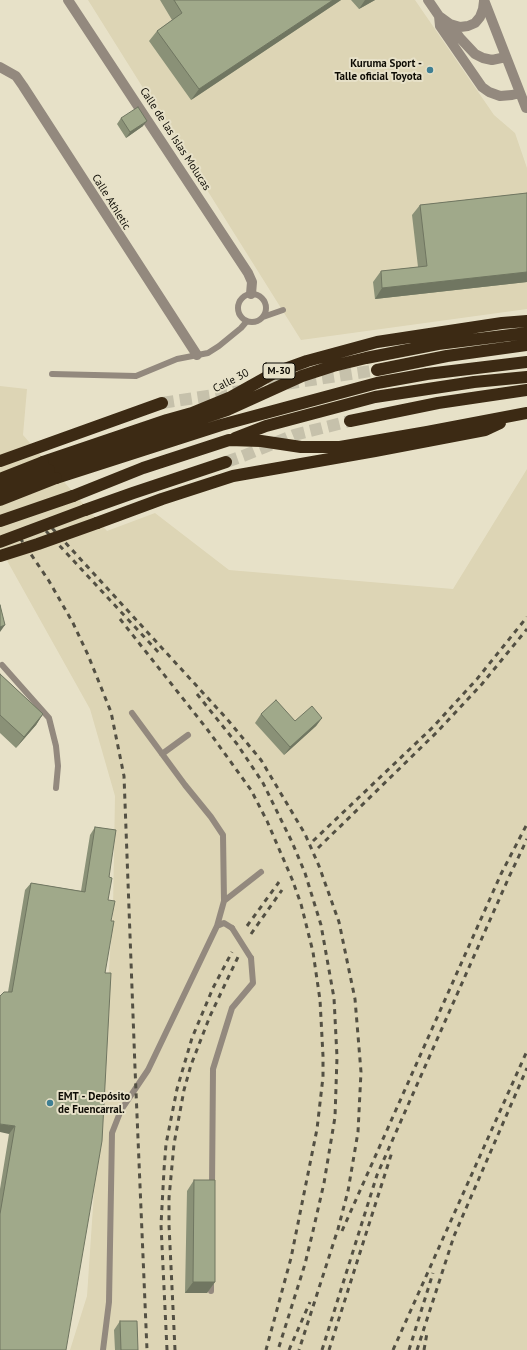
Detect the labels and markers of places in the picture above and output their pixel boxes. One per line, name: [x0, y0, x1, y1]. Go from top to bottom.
place label: Kuruma Sport - Talle oficial Toyota: [334, 57, 422, 83]
marker: Kuruma Sport - Talle oficial Toyota: [425, 65, 435, 75]
place label: EMT - Depósito de Fuencarral.: [58, 1090, 130, 1116]
marker: EMT - Depósito de Fuencarral.: [45, 1098, 55, 1108]

